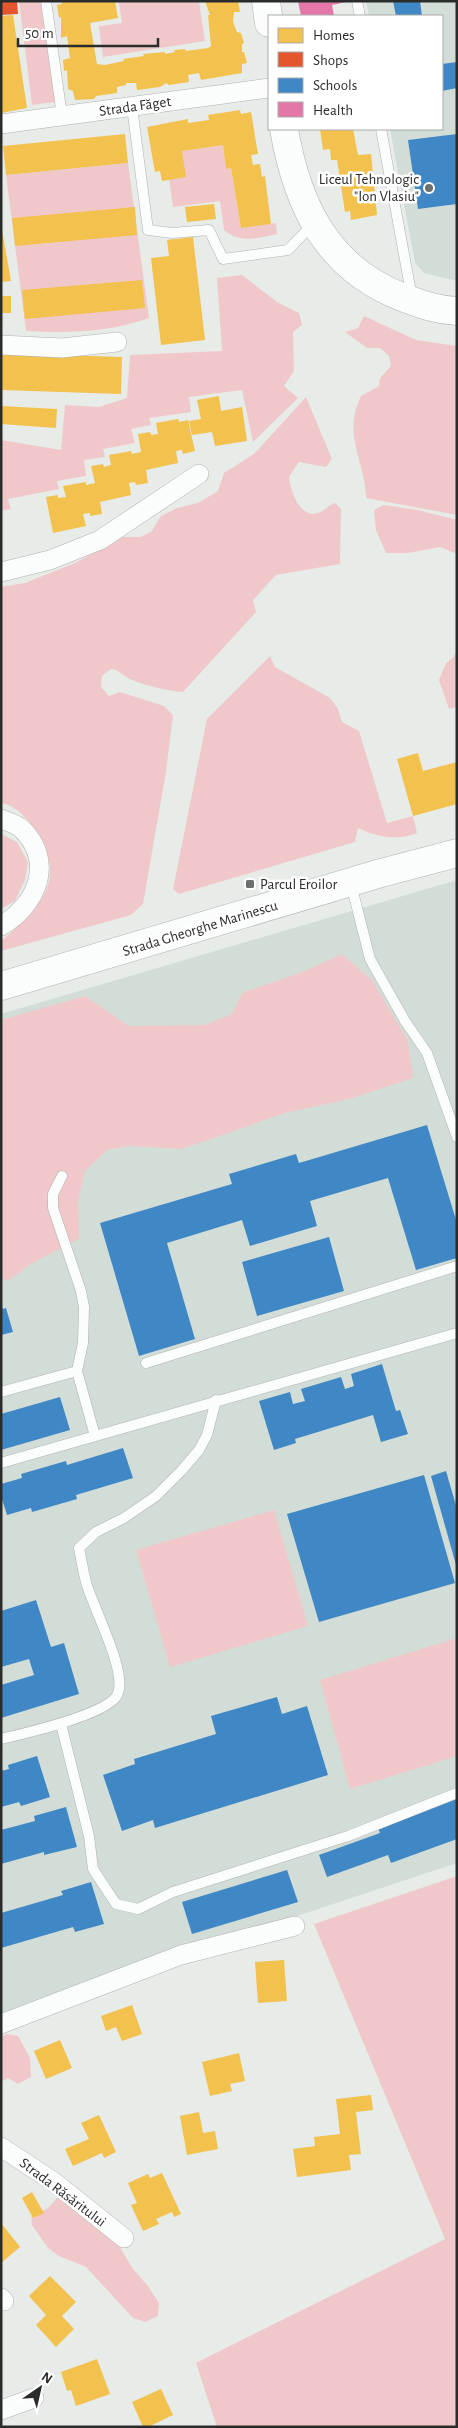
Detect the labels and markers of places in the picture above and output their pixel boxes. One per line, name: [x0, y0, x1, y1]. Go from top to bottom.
place label: Liceul Tehnologic "Ion Vlasiu": [319, 172, 419, 204]
marker: Liceul Tehnologic "Ion Vlasiu": [423, 182, 435, 194]
place label: Parcul Eroilor: [260, 877, 337, 892]
marker: Parcul Eroilor: [244, 878, 256, 890]

